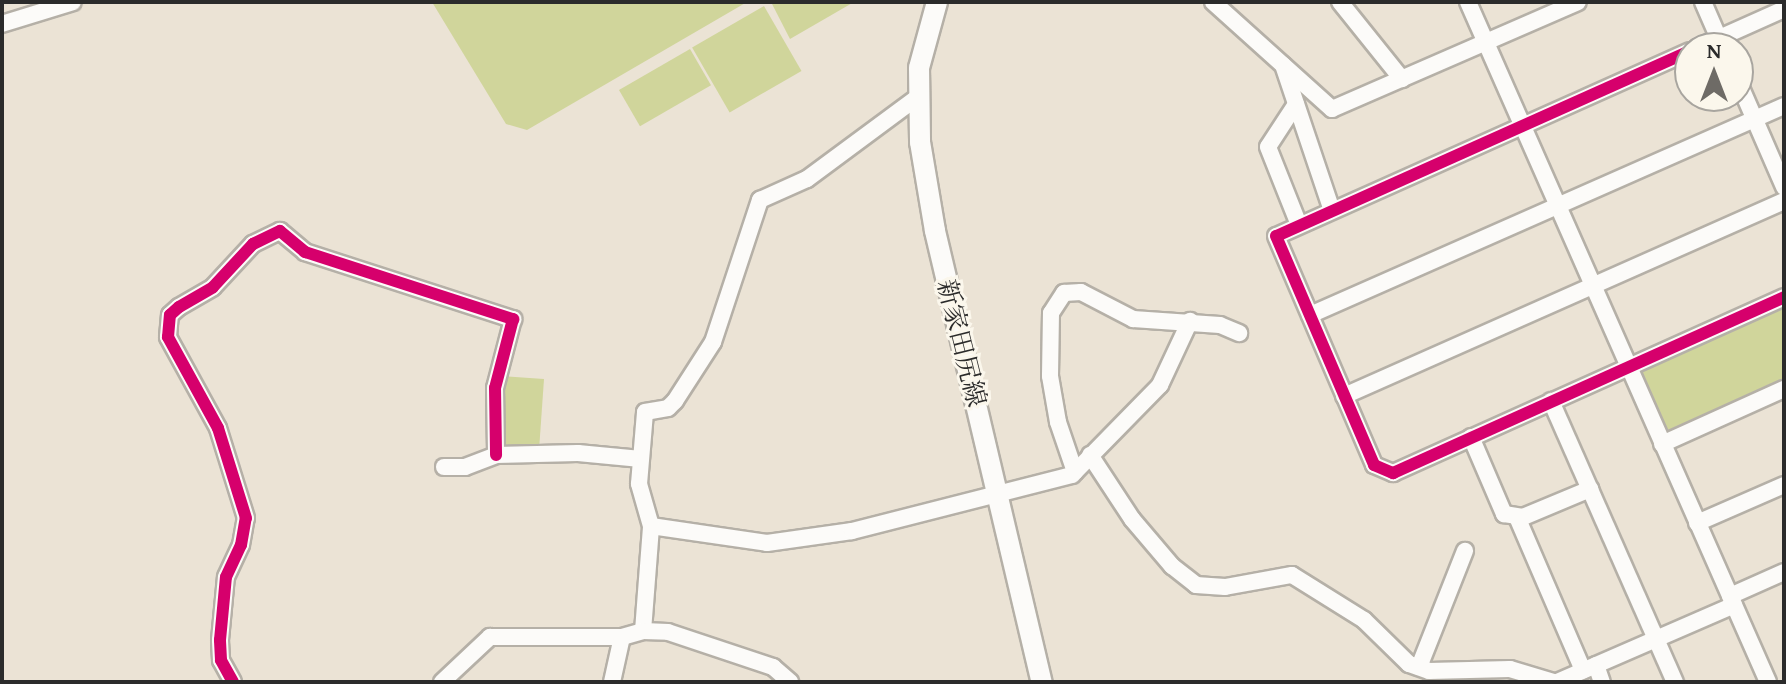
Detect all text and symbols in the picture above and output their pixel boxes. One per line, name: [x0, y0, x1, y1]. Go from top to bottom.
north arrow: [1674, 32, 1754, 112]
text: N: [1707, 34, 1721, 66]
street label: 新家田尻線: [931, 276, 993, 410]

